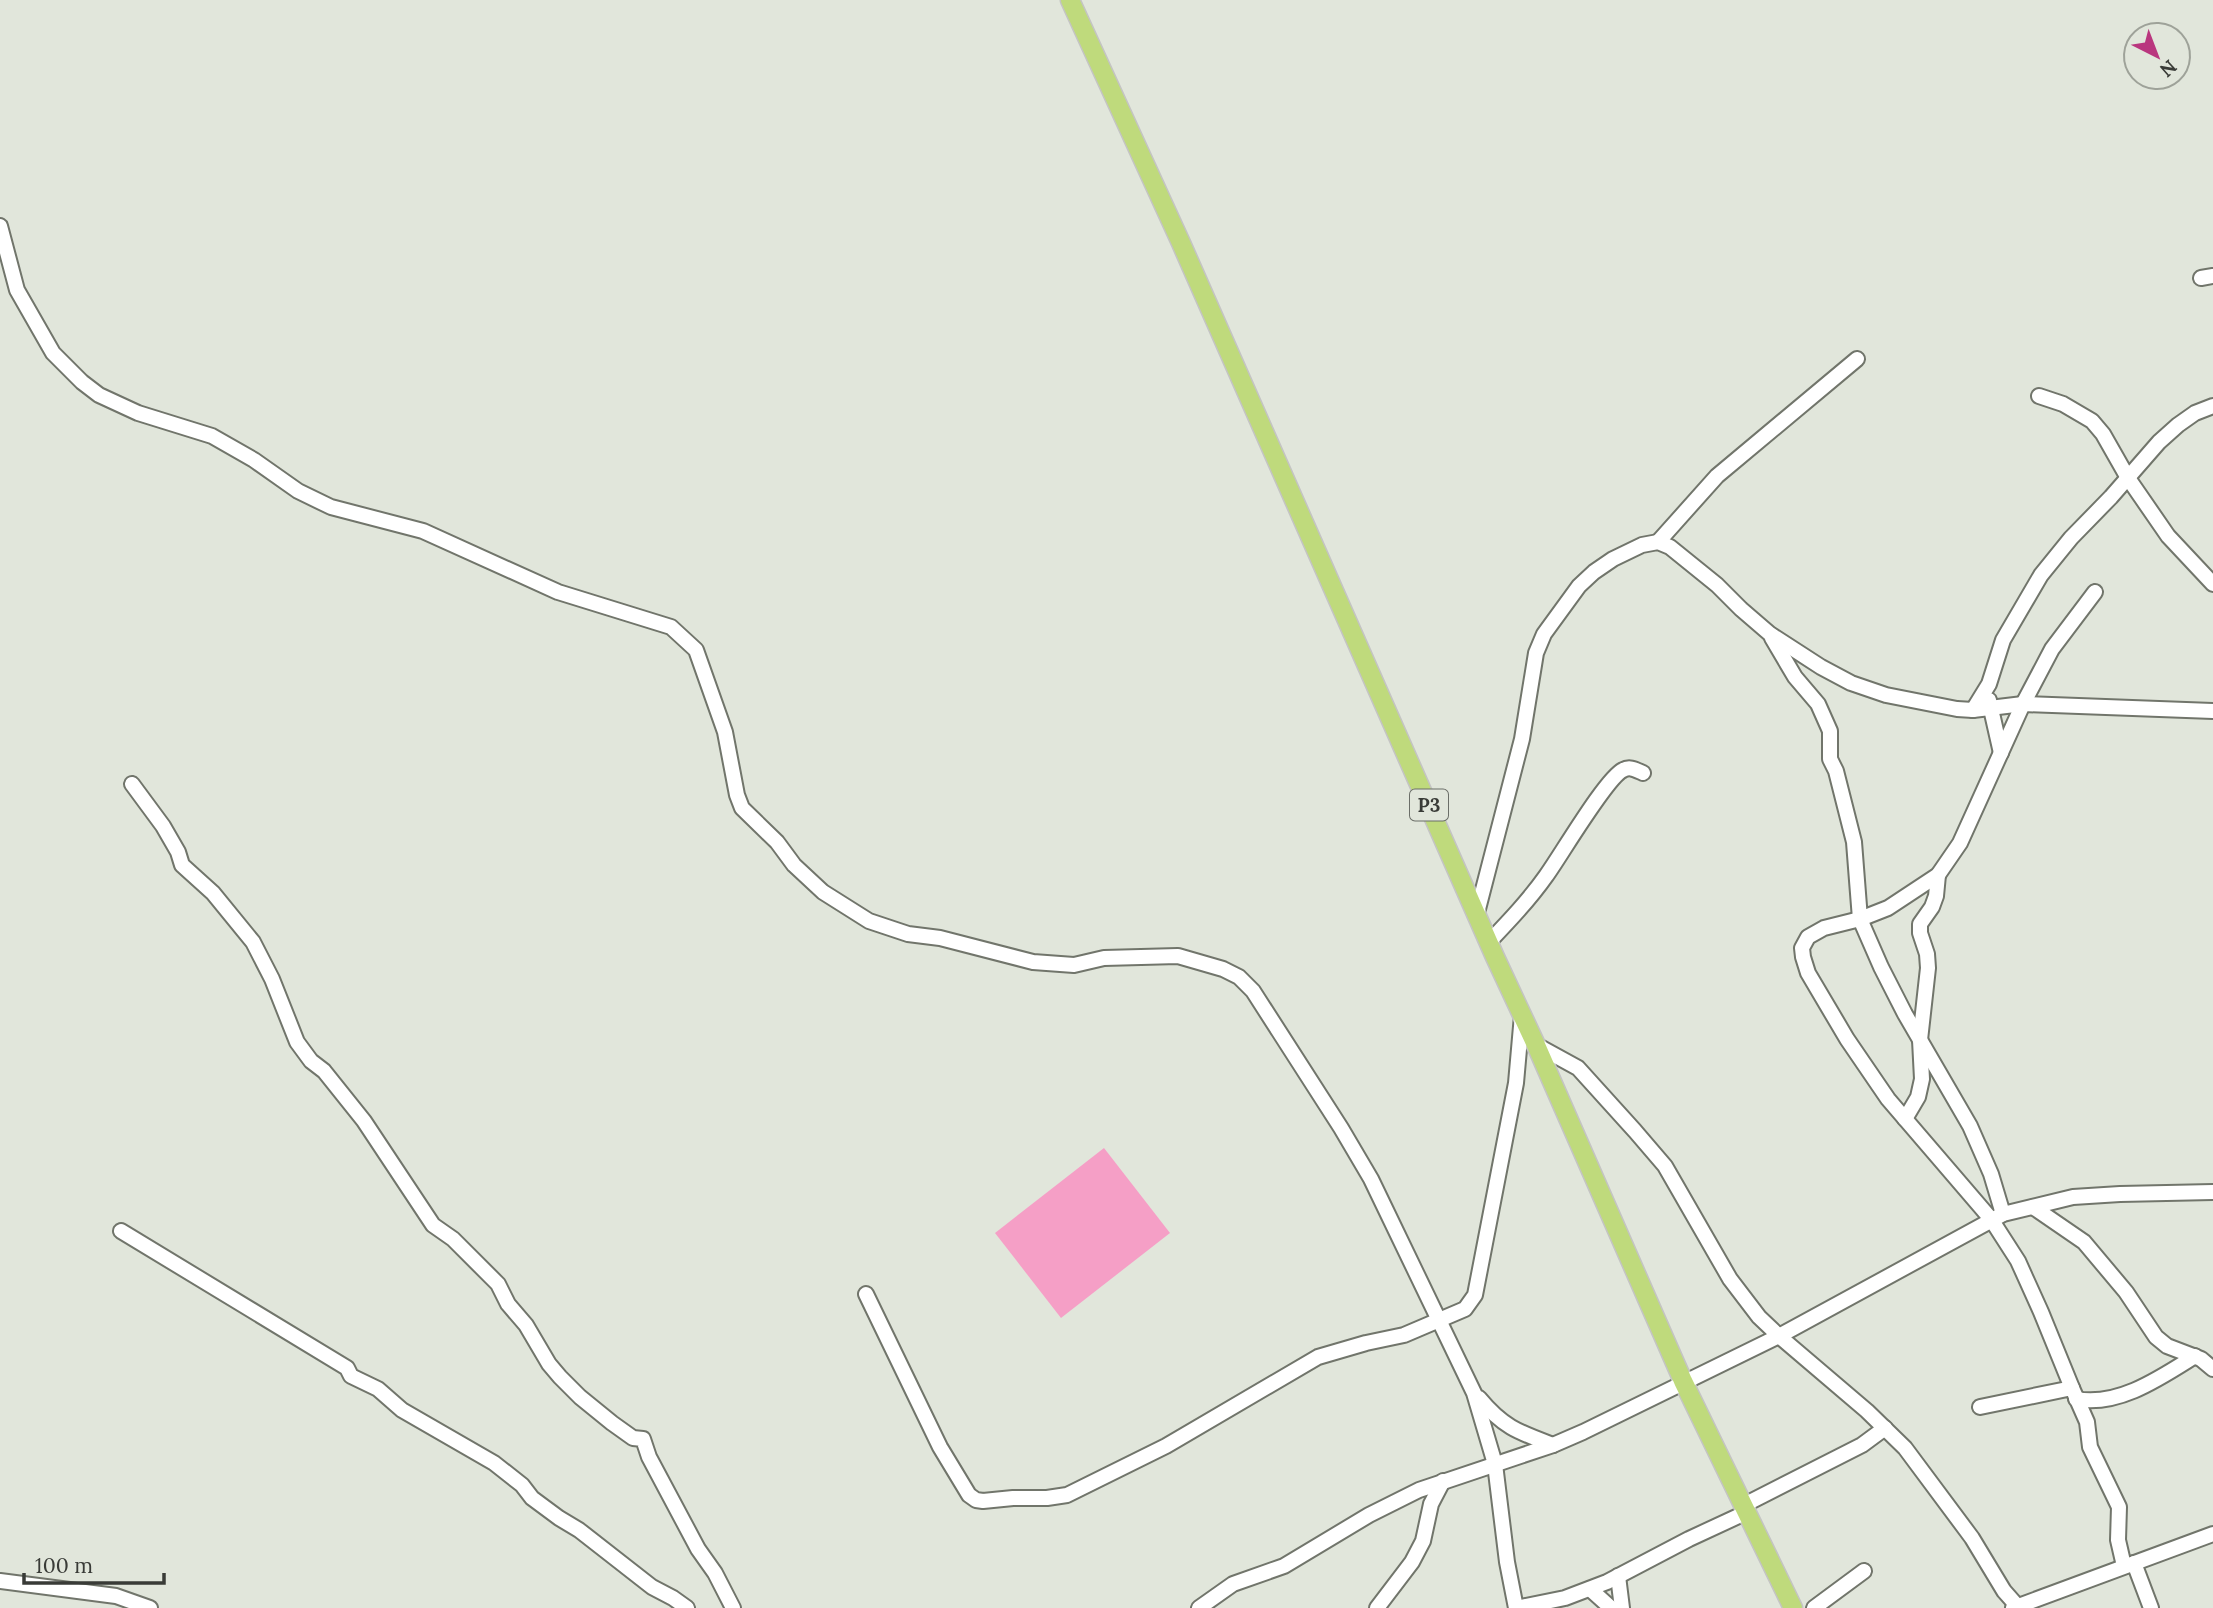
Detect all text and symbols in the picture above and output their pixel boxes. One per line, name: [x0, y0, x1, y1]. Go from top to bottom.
north arrow: [2122, 21, 2192, 91]
text: N: [2155, 55, 2182, 83]
road number: P3: [1410, 790, 1448, 820]
scale bar: [24, 1542, 164, 1586]
text: 100 m: [35, 1552, 93, 1579]

